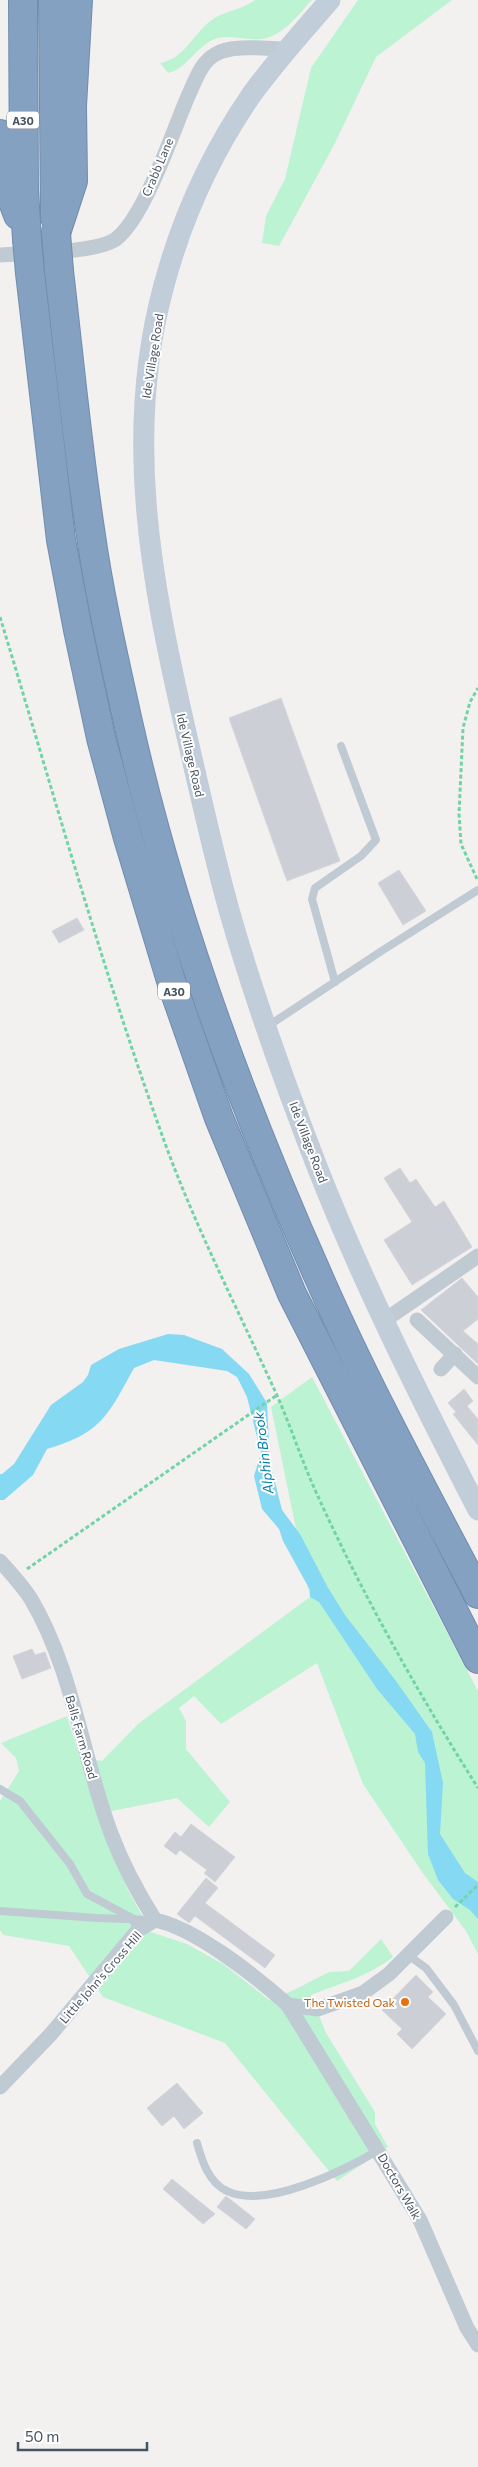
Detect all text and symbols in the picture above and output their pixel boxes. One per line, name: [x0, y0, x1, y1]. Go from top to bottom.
road number: A30: [7, 112, 39, 128]
street label: Crabb Lane: [138, 136, 176, 198]
street label: Ide Village Road: [138, 313, 166, 399]
street label: Ide Village Road: [175, 712, 207, 798]
road number: A30: [158, 982, 190, 999]
street label: Ide Village Road: [287, 1100, 331, 1185]
water label: Alphin Brook: [249, 1411, 277, 1496]
street label: Balls Farm Road: [63, 1694, 101, 1781]
street label: Little John's Cross Hill: [56, 1928, 145, 2027]
place label: The Twisted Oak: [304, 1995, 395, 2009]
marker: The Twisted Oak: [399, 1996, 411, 2008]
street label: Doctors Walk: [376, 2151, 425, 2222]
scale bar: [18, 2420, 146, 2452]
text: 50 m: [25, 2427, 59, 2445]

